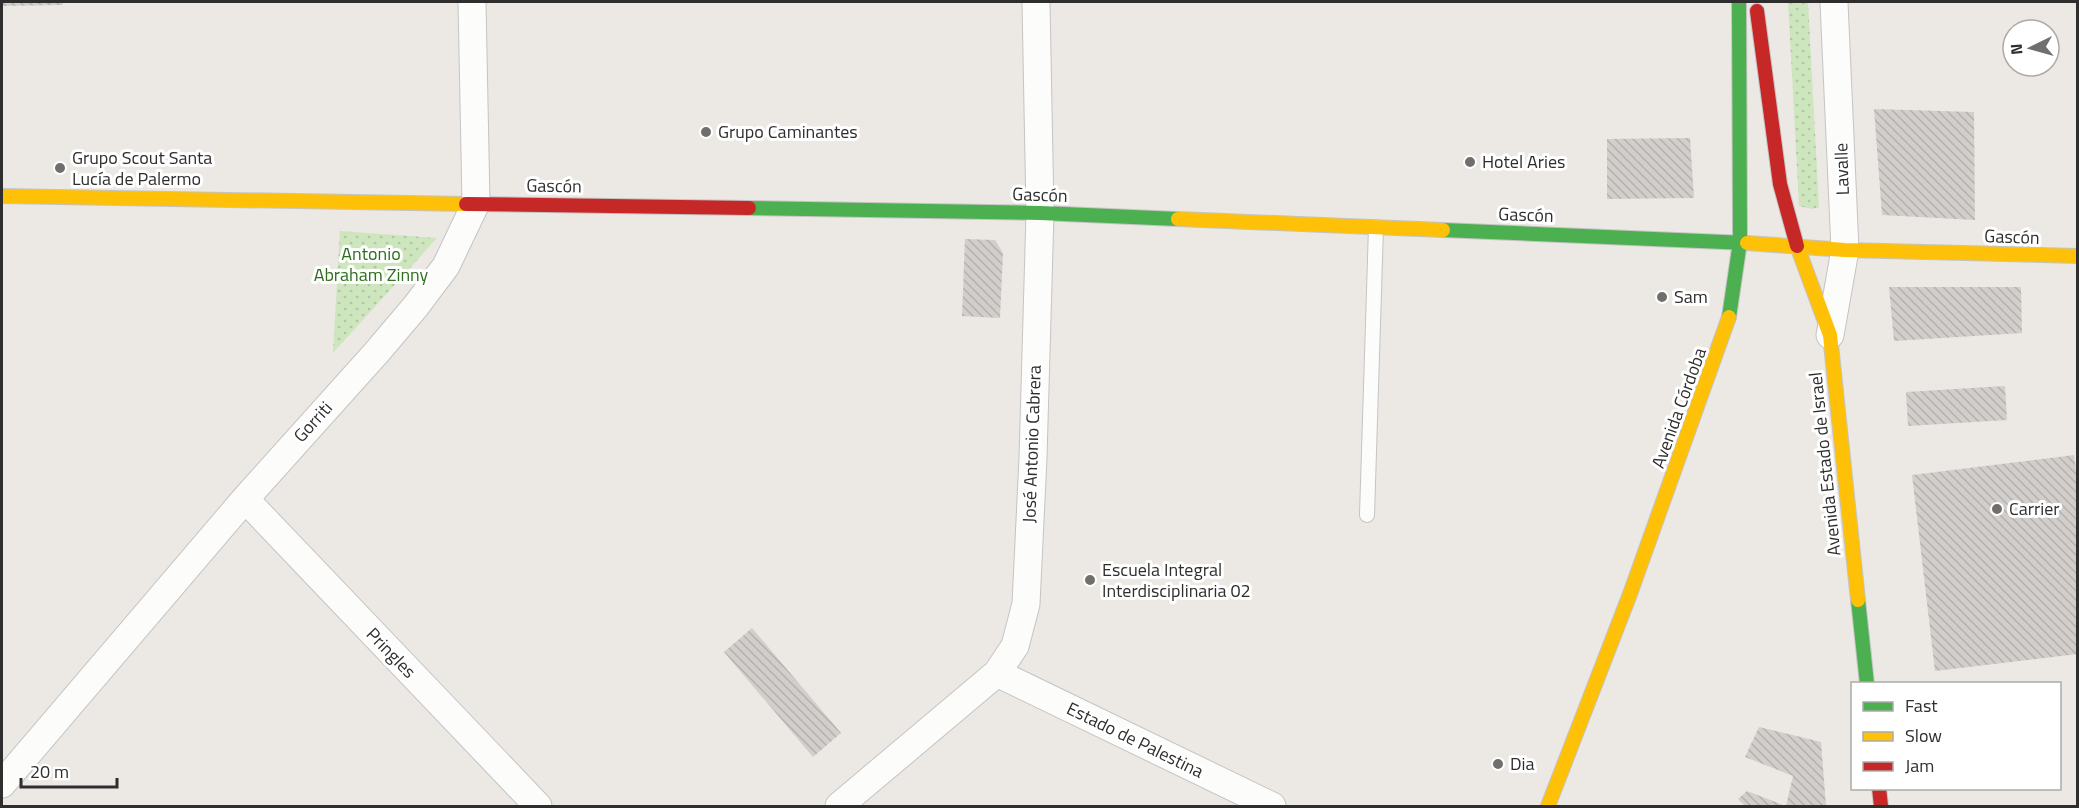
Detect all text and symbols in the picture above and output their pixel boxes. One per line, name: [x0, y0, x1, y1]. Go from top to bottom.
north arrow: [2001, 18, 2061, 78]
text: N: [2004, 43, 2028, 56]
place label: Grupo Caminantes: [718, 118, 858, 145]
marker: Grupo Caminantes: [699, 125, 713, 139]
street label: Lavalle: [1827, 142, 1856, 196]
place label: Grupo Scout Santa Lucía de Palermo: [72, 144, 212, 192]
place label: Hotel Aries: [1482, 148, 1565, 175]
marker: Hotel Aries: [1463, 155, 1477, 169]
marker: Grupo Scout Santa Lucía de Palermo: [53, 161, 67, 175]
street label: Gascón: [526, 172, 582, 199]
street label: Gascón: [1012, 180, 1068, 209]
street label: Gascón: [1498, 200, 1554, 229]
street label: Gascón: [1984, 222, 2040, 251]
park label: Antonio Abraham Zinny: [314, 240, 429, 288]
place label: Sam: [1674, 283, 1708, 310]
marker: Sam: [1655, 290, 1669, 304]
street label: Avenida Córdoba: [1644, 344, 1713, 472]
street label: José Antonio Cabrera: [1015, 365, 1048, 523]
street label: Avenida Estado de Israel: [1801, 371, 1848, 557]
street label: Gorriti: [287, 395, 338, 448]
place label: Carrier: [2009, 495, 2060, 522]
marker: Carrier: [1990, 502, 2004, 516]
place label: Escuela Integral Interdisciplinaria 02: [1102, 556, 1251, 604]
marker: Escuela Integral Interdisciplinaria 02: [1083, 573, 1097, 587]
street label: Pringles: [360, 621, 422, 684]
legend: [1851, 682, 2061, 790]
text: Fast: [1905, 692, 1938, 719]
street label: Estado de Palestina: [1062, 695, 1208, 784]
text: Slow: [1905, 722, 1942, 749]
place label: Dia: [1510, 750, 1535, 777]
scale bar: [21, 751, 117, 789]
text: Jam: [1905, 752, 1934, 779]
marker: Dia: [1491, 757, 1505, 771]
text: 20 m: [30, 758, 69, 785]

